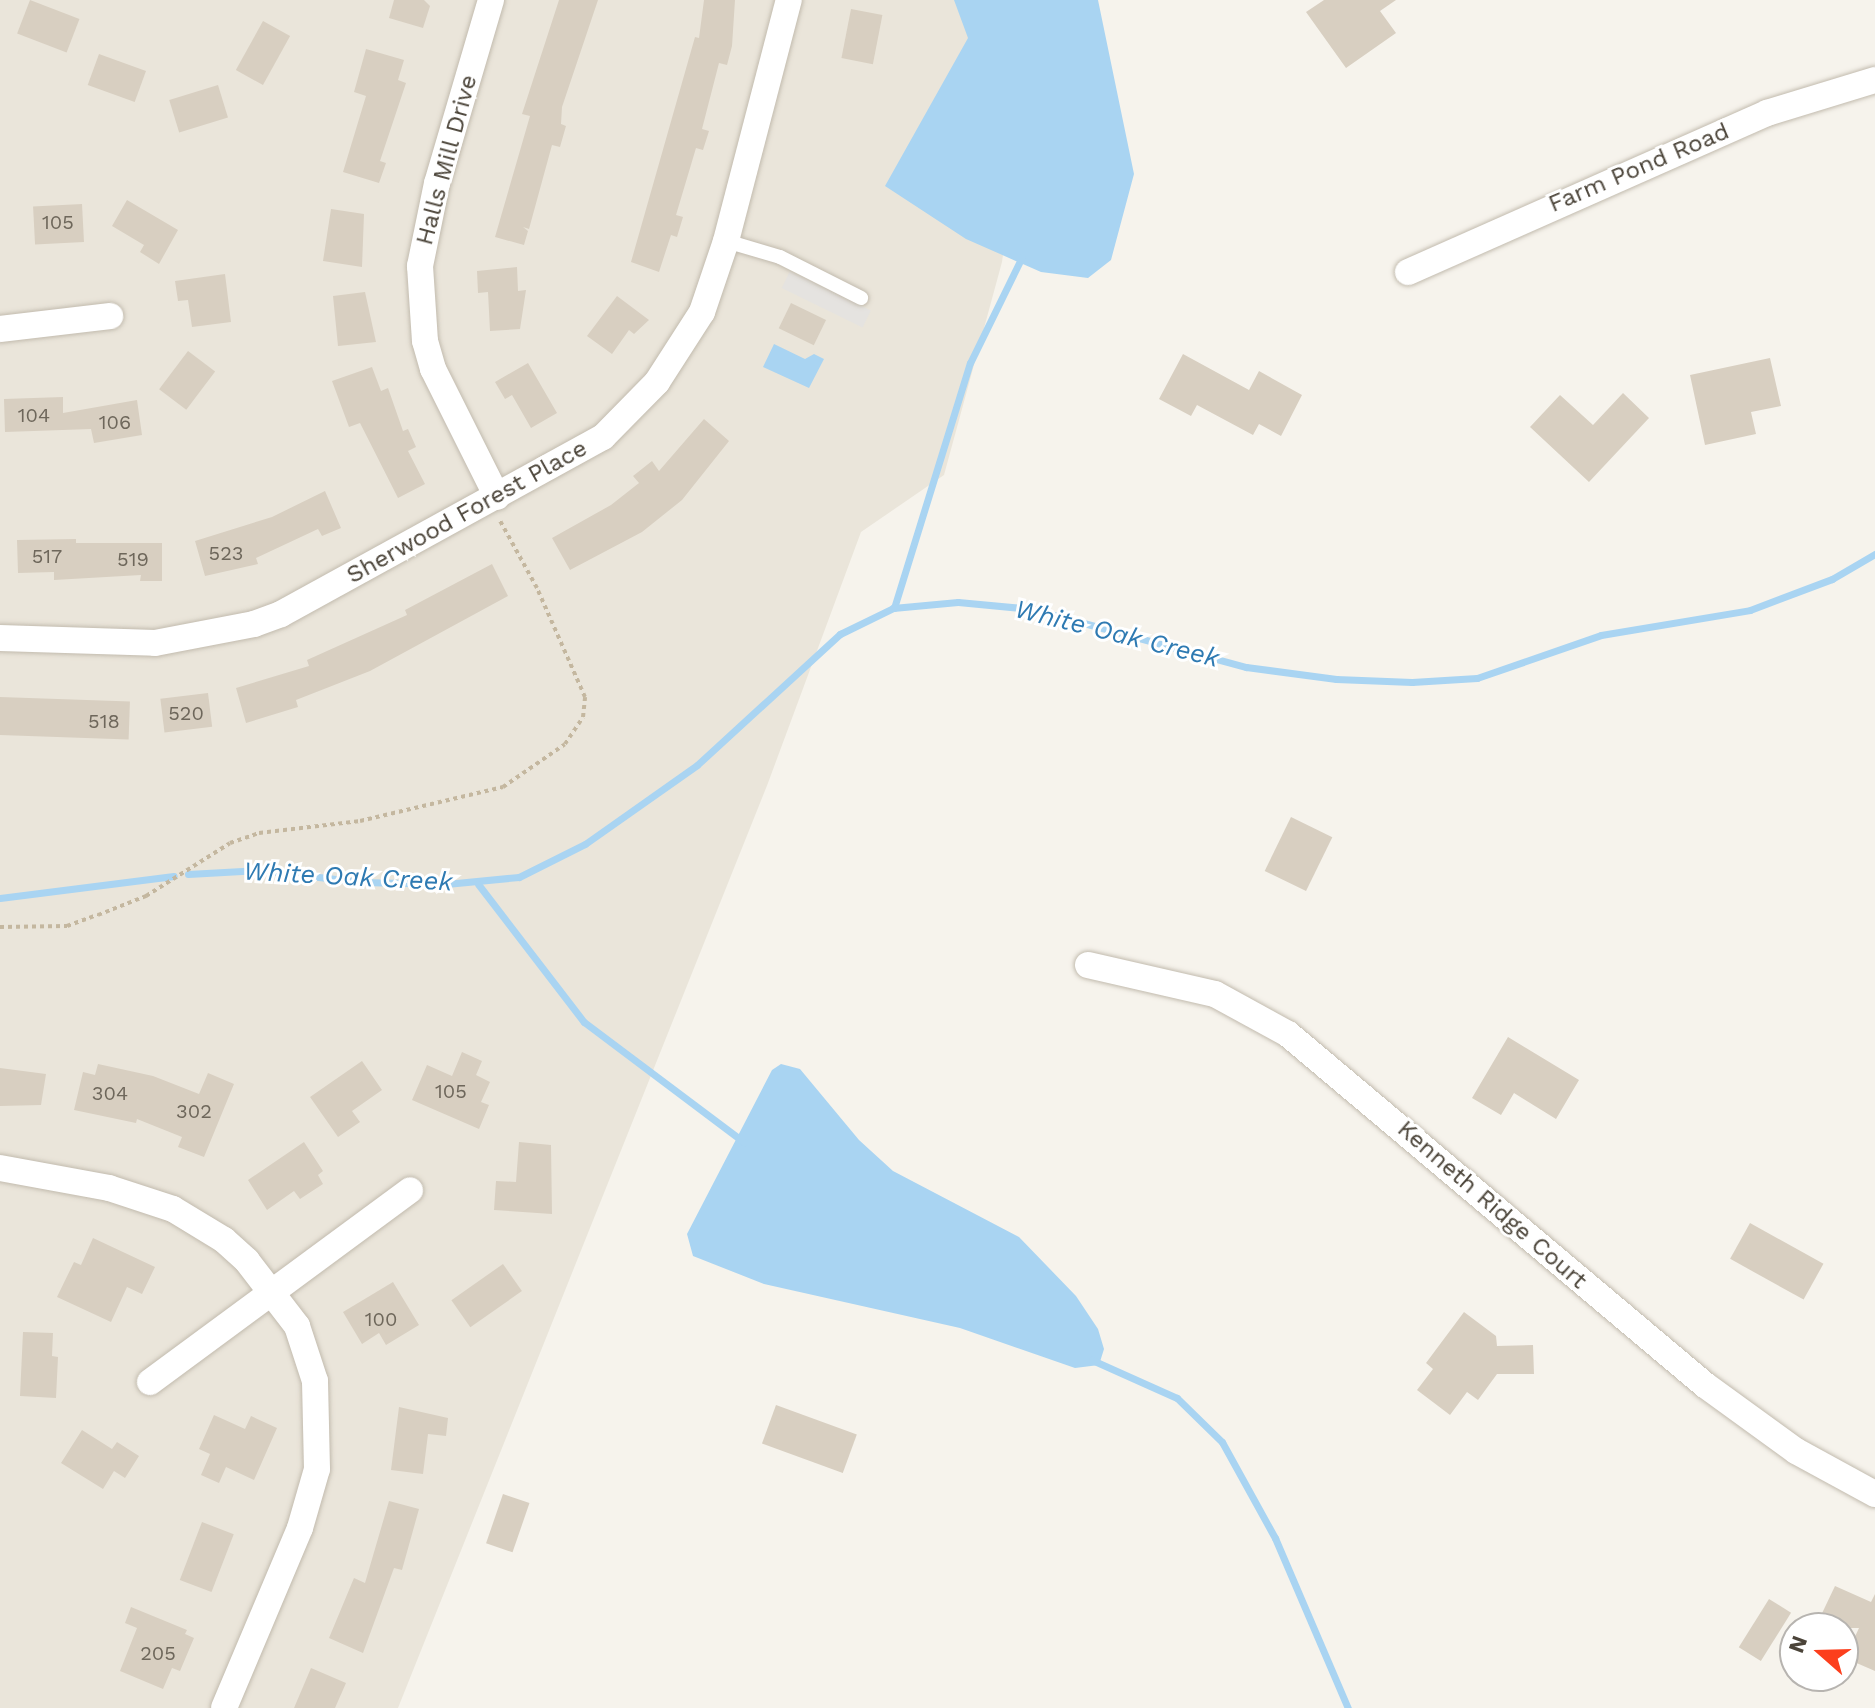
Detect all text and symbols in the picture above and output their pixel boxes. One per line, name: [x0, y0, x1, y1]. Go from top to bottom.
street label: Halls Mill Drive: [410, 71, 484, 249]
street label: Farm Pond Road: [1544, 117, 1734, 219]
house number: 105: [42, 210, 74, 234]
house number: 104: [18, 403, 50, 427]
house number: 106: [99, 410, 131, 434]
street label: Sherwood Forest Place: [342, 434, 592, 590]
house number: 523: [209, 541, 243, 565]
house number: 517: [32, 544, 62, 568]
house number: 519: [117, 547, 149, 571]
water label: White Oak Creek: [1011, 593, 1223, 675]
house number: 520: [168, 701, 204, 725]
house number: 518: [88, 709, 120, 733]
water label: White Oak Creek: [242, 856, 454, 898]
house number: 105: [435, 1079, 467, 1103]
house number: 304: [92, 1081, 128, 1105]
house number: 302: [176, 1099, 212, 1123]
street label: Kenneth Ridge Court: [1391, 1115, 1593, 1295]
house number: 100: [365, 1307, 397, 1331]
north arrow: [1779, 1612, 1859, 1692]
text: N: [1783, 1632, 1812, 1656]
house number: 205: [140, 1641, 176, 1665]

